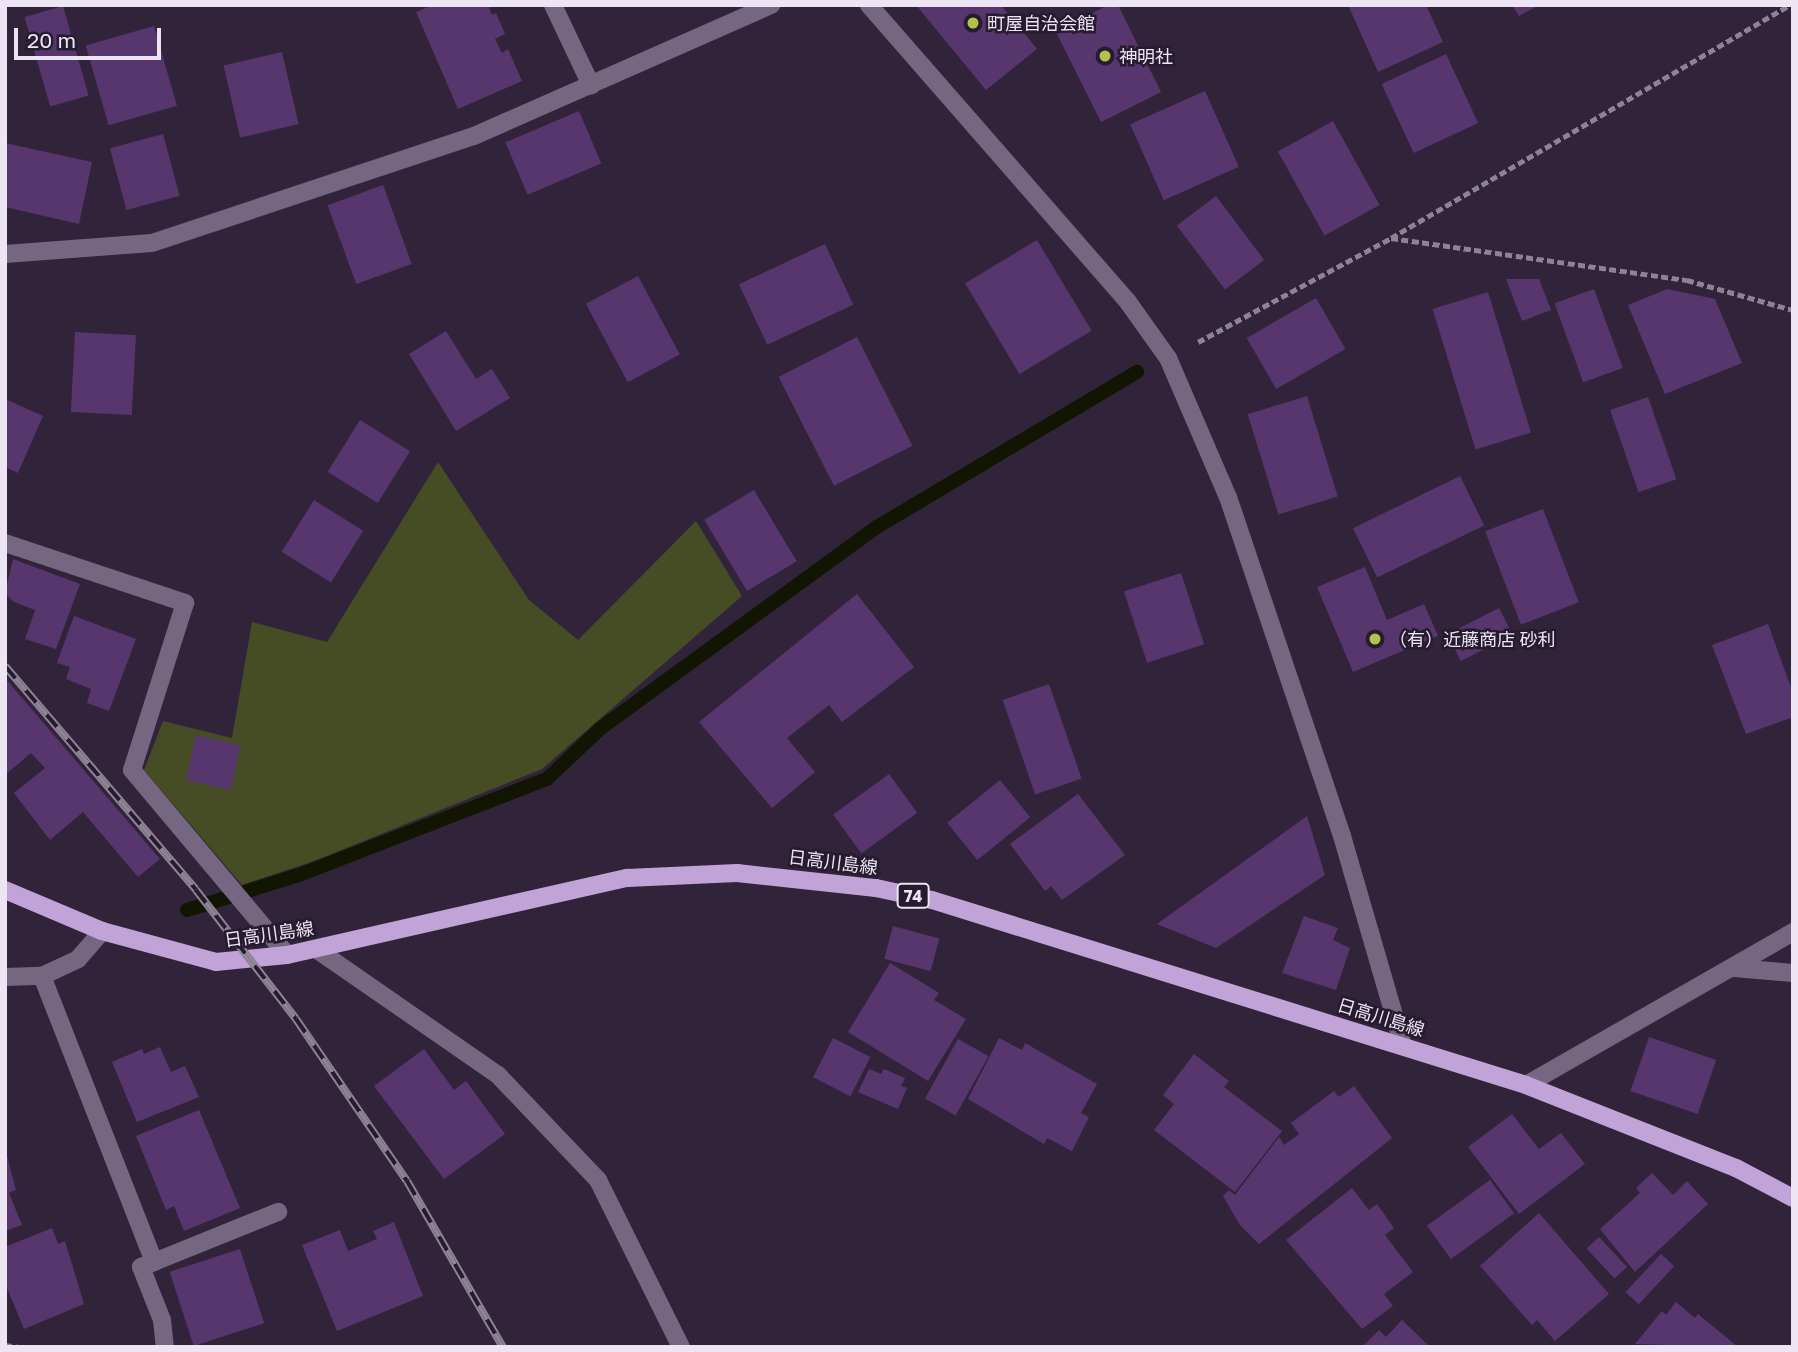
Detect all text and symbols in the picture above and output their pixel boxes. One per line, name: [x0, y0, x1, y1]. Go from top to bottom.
place label: 町屋自治会館: [987, 12, 1095, 34]
scale bar: [18, 14, 164, 58]
marker: 町屋自治会館: [965, 15, 981, 31]
text: 20 m: [27, 27, 76, 53]
place label: 神明社: [1119, 45, 1173, 67]
marker: 神明社: [1097, 48, 1113, 64]
place label: （有）近藤商店 砂利: [1389, 628, 1555, 650]
marker: （有）近藤商店 砂利: [1367, 631, 1383, 647]
street label: 日高川島線: [787, 846, 879, 878]
road number: 74: [895, 884, 930, 908]
street label: 日高川島線: [223, 917, 315, 951]
street label: 日高川島線: [1335, 994, 1427, 1040]

